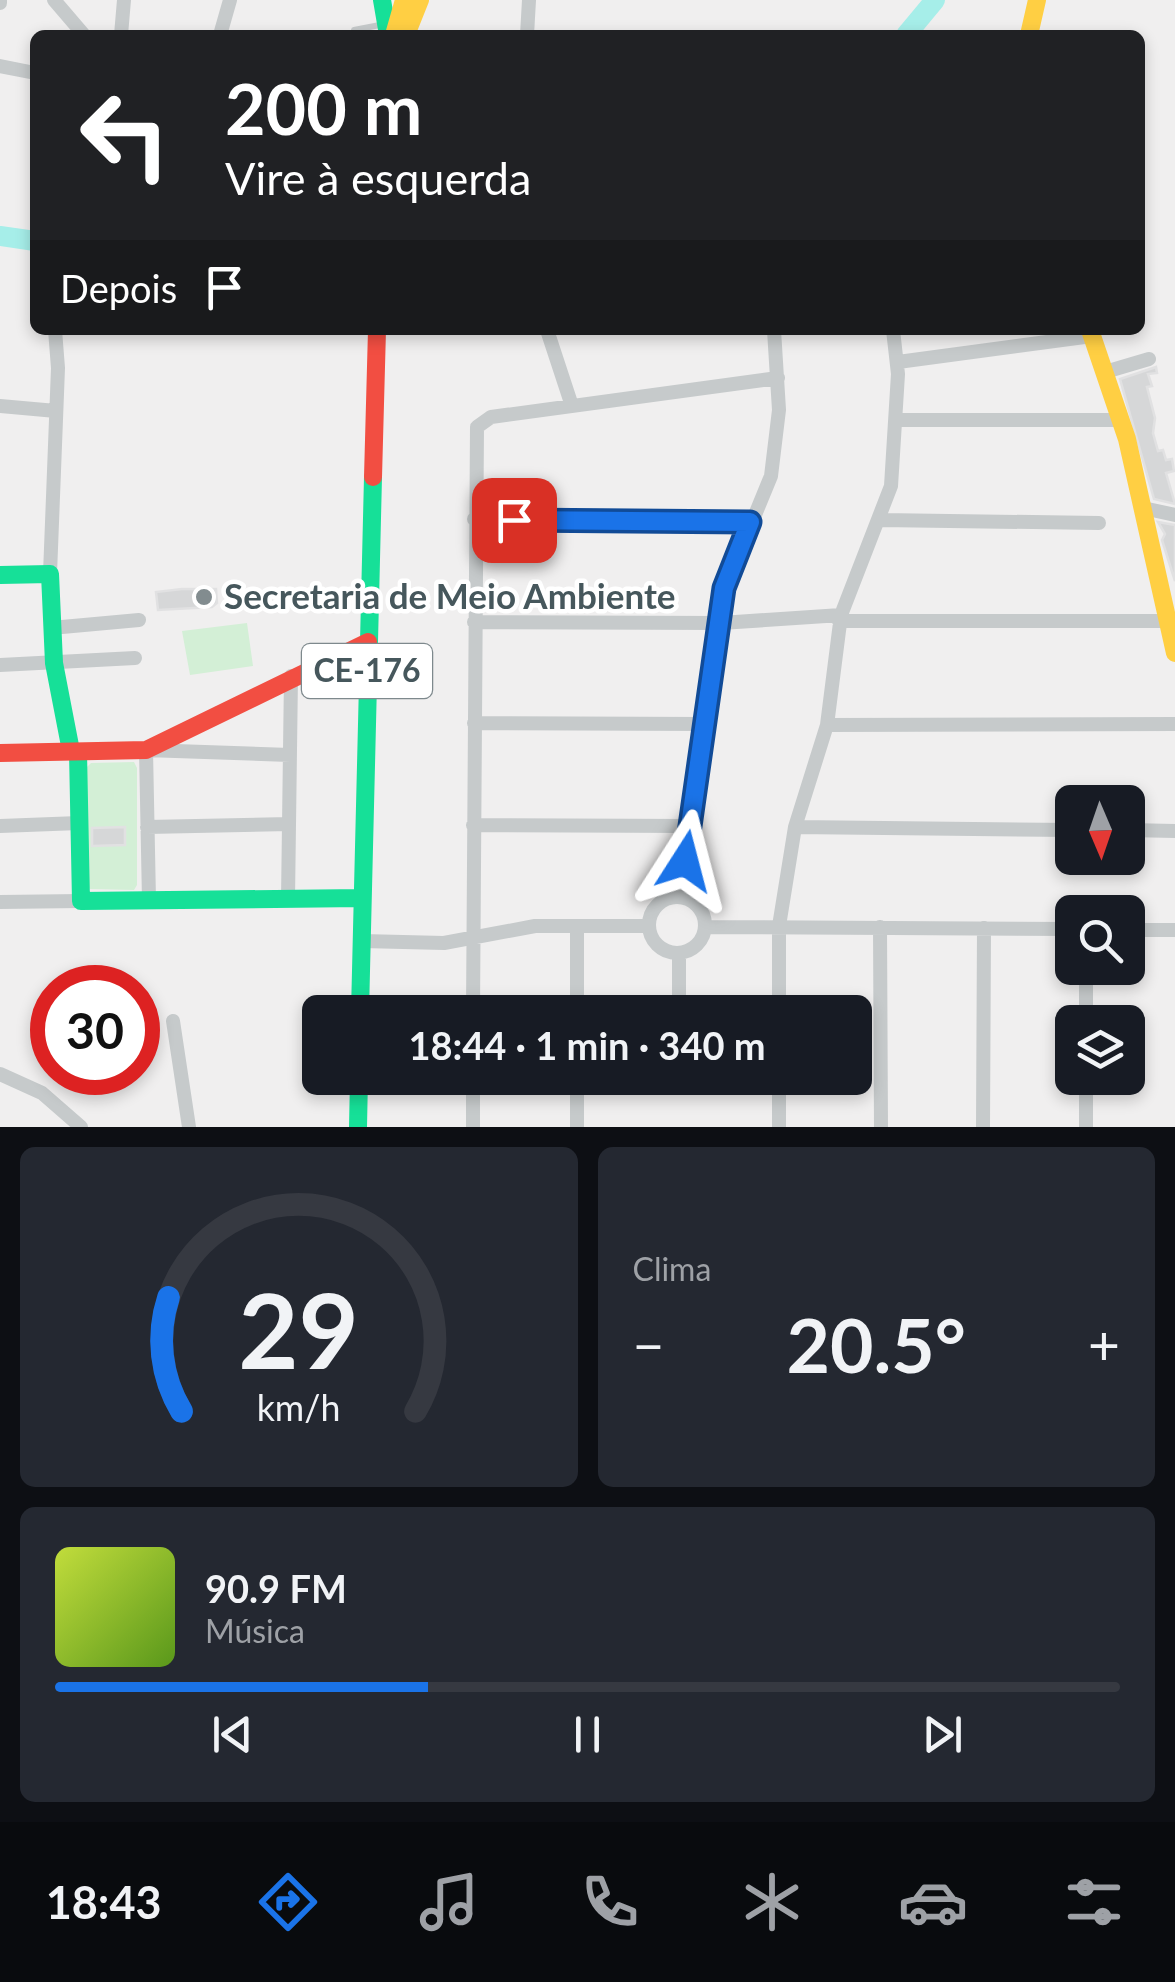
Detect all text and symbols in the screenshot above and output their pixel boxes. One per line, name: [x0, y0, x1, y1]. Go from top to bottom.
text: 200 m: [225, 66, 422, 150]
icon: left: [60, 70, 190, 200]
text: Vire à esquerda: [225, 151, 531, 205]
icon: arrive: [197, 260, 252, 315]
text: Depois: [60, 265, 177, 311]
pin: [472, 478, 557, 563]
icon: arrive: [487, 493, 542, 548]
place label: Secretaria de Meio Ambiente: [224, 574, 675, 616]
marker: Secretaria de Meio Ambiente: [193, 586, 215, 608]
road number: CE-176: [302, 644, 432, 698]
north arrow: [1055, 785, 1145, 875]
map controls: [1055, 785, 1145, 1095]
position arrow: [633, 809, 737, 913]
button: search: [1055, 895, 1145, 985]
speed limit sign: 30: [30, 965, 160, 1095]
button: layers: [1055, 1005, 1145, 1095]
text: 18:44 · 1 min · 340 m: [408, 1022, 766, 1068]
text: Clima: [633, 1249, 711, 1288]
text: 29: [238, 1266, 359, 1391]
text: 20.5°: [787, 1299, 966, 1389]
text: −: [633, 1311, 664, 1377]
text: +: [1088, 1311, 1120, 1377]
text: km/h: [257, 1386, 341, 1429]
text: 90.9 FM: [205, 1565, 347, 1611]
text: Música: [205, 1611, 305, 1650]
icon: previous: [205, 1707, 260, 1762]
icon: pause: [560, 1707, 615, 1762]
icon: next: [915, 1707, 970, 1762]
icon: directions: [253, 1867, 323, 1937]
icon: music: [414, 1867, 484, 1937]
icon: phone: [575, 1867, 645, 1937]
icon: climate: [737, 1867, 807, 1937]
icon: car: [898, 1867, 968, 1937]
icon: filters: [1059, 1867, 1129, 1937]
text: 18:43: [46, 1875, 162, 1929]

